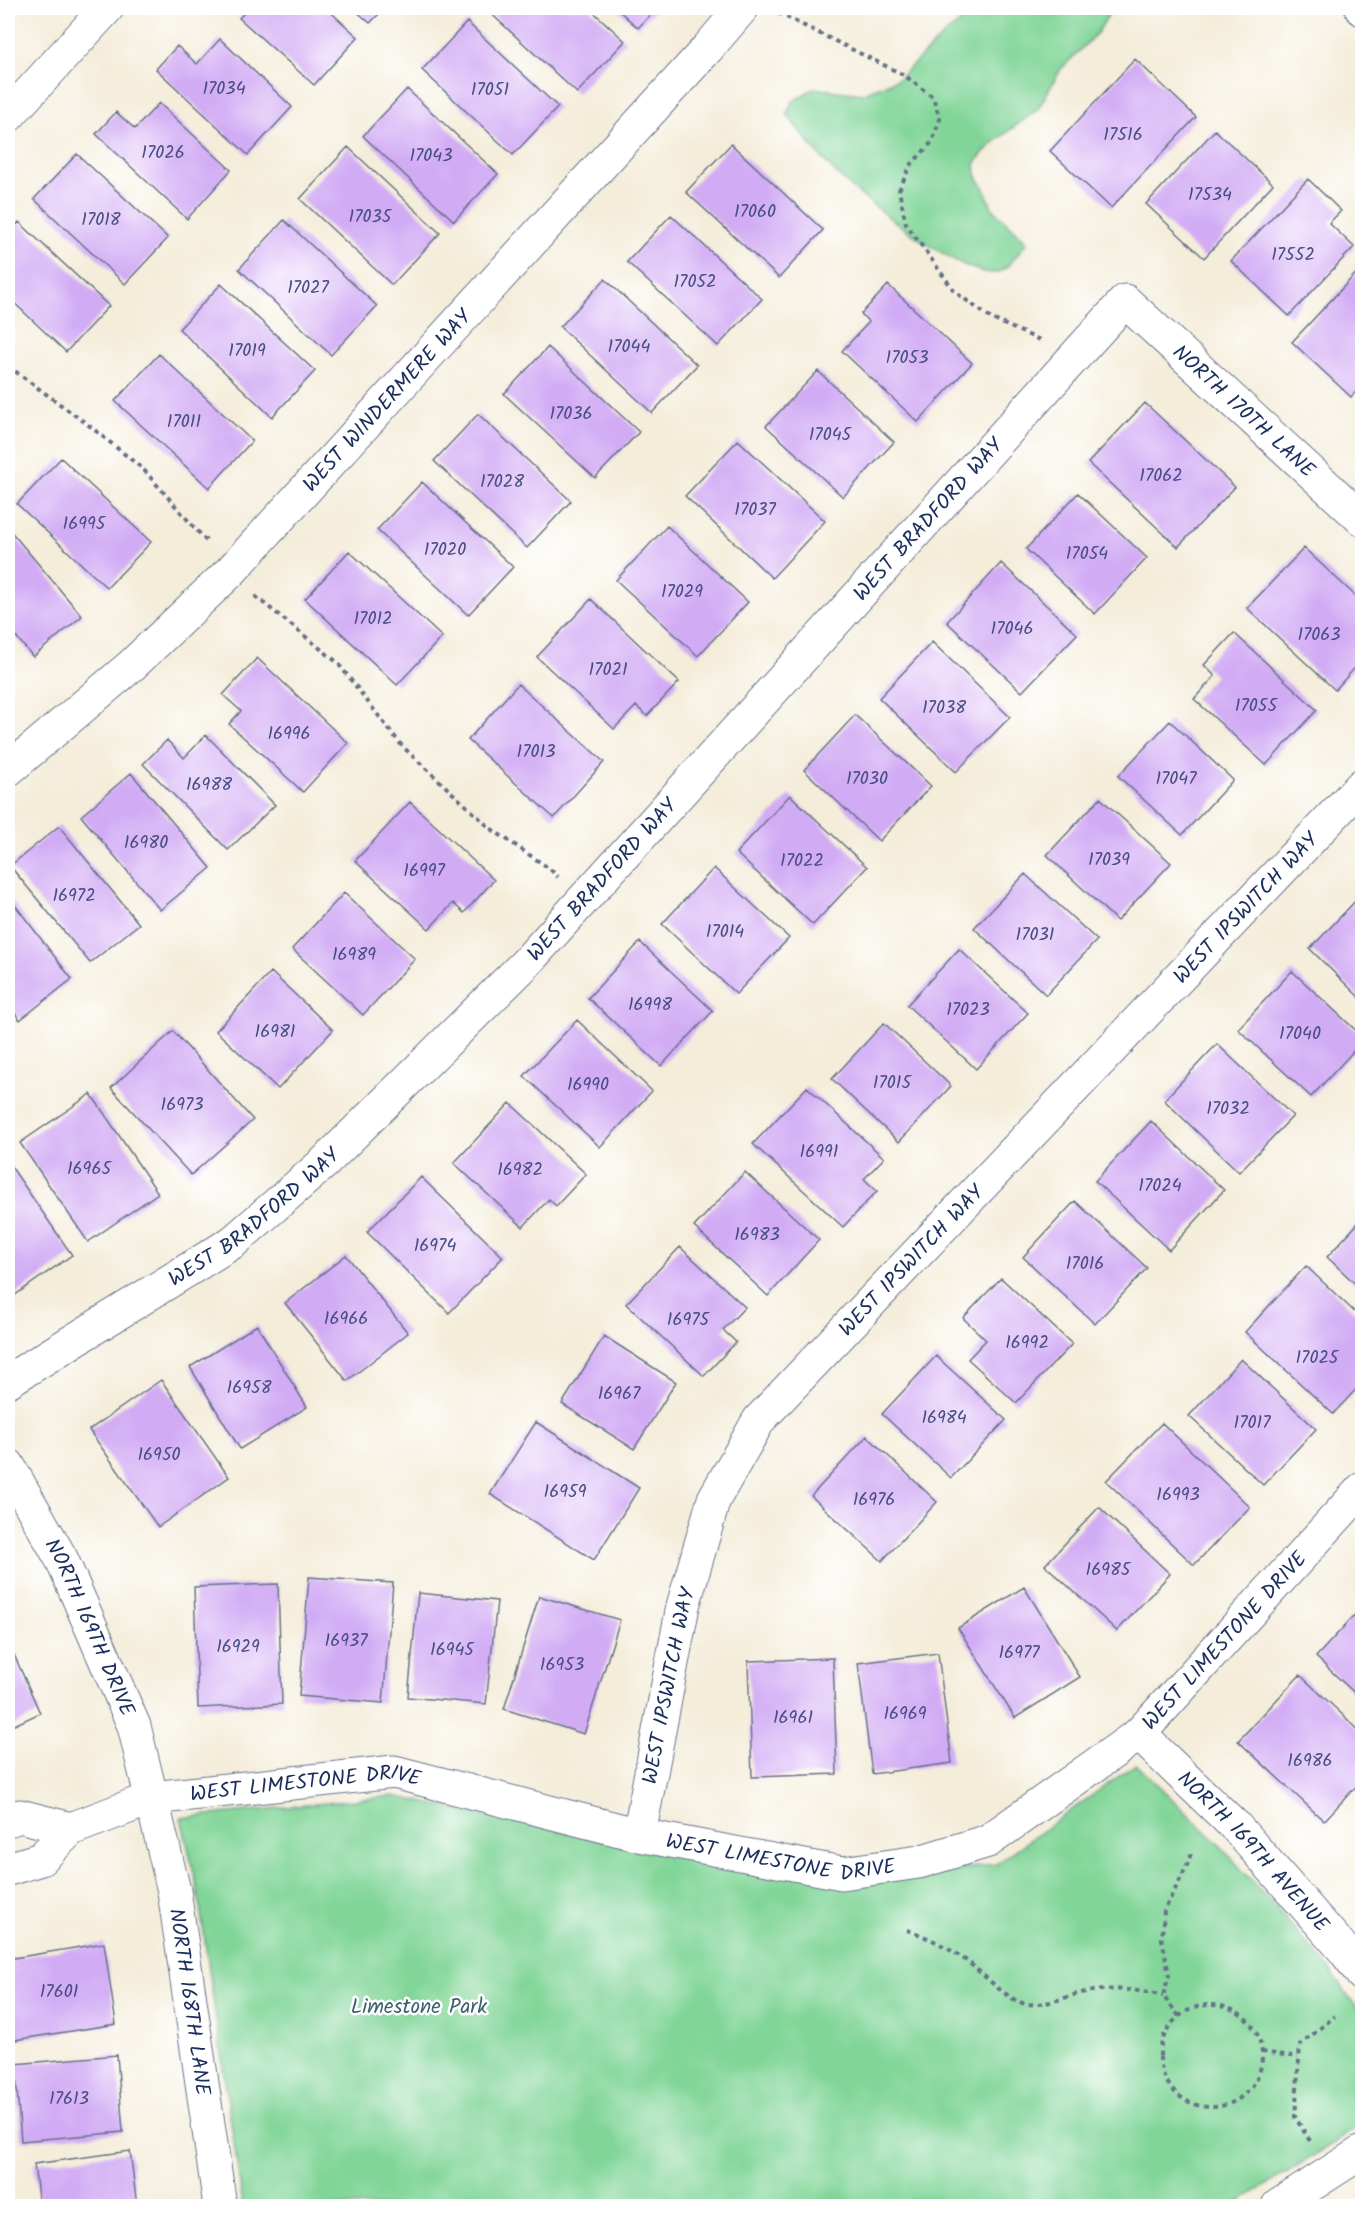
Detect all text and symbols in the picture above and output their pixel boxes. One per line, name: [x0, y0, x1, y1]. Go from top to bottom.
house number: 17034: [202, 75, 246, 104]
house number: 17051: [471, 76, 509, 105]
house number: 17516: [1103, 121, 1143, 150]
house number: 17026: [141, 139, 185, 168]
house number: 17043: [409, 142, 453, 171]
house number: 17534: [1188, 181, 1232, 210]
house number: 17060: [734, 198, 776, 227]
house number: 17035: [349, 203, 393, 232]
house number: 17018: [81, 206, 121, 235]
house number: 17552: [1271, 241, 1315, 270]
house number: 17052: [673, 268, 717, 297]
house number: 17027: [287, 274, 330, 303]
street label: WEST WINDERMERE WAY: [295, 302, 481, 500]
house number: 17044: [608, 333, 650, 362]
house number: 17019: [228, 337, 266, 366]
street label: NORTH 170TH LANE: [1164, 337, 1323, 487]
house number: 17053: [886, 344, 928, 373]
house number: 17036: [549, 400, 593, 429]
house number: 17011: [167, 408, 201, 437]
house number: 17045: [809, 421, 853, 450]
street label: WEST BRADFORD WAY: [846, 430, 1012, 609]
house number: 17062: [1139, 462, 1183, 491]
house number: 17028: [480, 468, 524, 497]
house number: 17037: [734, 496, 776, 525]
house number: 16995: [63, 510, 107, 539]
house number: 17020: [424, 536, 466, 565]
house number: 17054: [1066, 540, 1108, 569]
house number: 17029: [661, 578, 703, 607]
house number: 17012: [353, 605, 393, 634]
house number: 17046: [991, 615, 1033, 644]
house number: 17063: [1297, 621, 1341, 650]
house number: 17021: [588, 656, 628, 685]
house number: 17055: [1235, 692, 1278, 721]
house number: 17038: [922, 694, 966, 723]
house number: 16996: [267, 720, 311, 749]
house number: 17013: [517, 738, 555, 767]
house number: 17030: [846, 765, 888, 794]
house number: 17047: [1155, 765, 1197, 794]
house number: 16988: [186, 771, 232, 800]
street label: WEST BRADFORD WAY: [520, 790, 686, 970]
street label: WEST IPSWITCH WAY: [1166, 824, 1328, 992]
house number: 16980: [124, 829, 168, 858]
house number: 17039: [1088, 846, 1130, 875]
house number: 17022: [780, 847, 824, 876]
house number: 16997: [403, 857, 445, 886]
house number: 16972: [52, 882, 96, 911]
house number: 17014: [706, 918, 744, 947]
house number: 17031: [1016, 921, 1054, 950]
house number: 16989: [332, 941, 376, 970]
house number: 16998: [628, 991, 672, 1020]
house number: 17023: [946, 996, 990, 1025]
house number: 16981: [255, 1018, 295, 1047]
house number: 17040: [1279, 1020, 1321, 1049]
house number: 17015: [873, 1069, 912, 1098]
house number: 16990: [567, 1071, 609, 1100]
house number: 16973: [160, 1091, 204, 1120]
house number: 17032: [1206, 1095, 1250, 1124]
house number: 16991: [800, 1138, 838, 1167]
street label: WEST BRADFORD WAY: [162, 1140, 349, 1296]
house number: 16965: [67, 1155, 112, 1184]
house number: 16982: [497, 1156, 543, 1185]
house number: 17024: [1138, 1172, 1182, 1201]
street label: WEST IPSWITCH WAY: [831, 1177, 993, 1345]
house number: 16983: [734, 1221, 780, 1250]
house number: 16974: [414, 1232, 456, 1261]
house number: 17016: [1066, 1250, 1104, 1279]
house number: 16966: [324, 1305, 368, 1334]
house number: 16975: [667, 1306, 711, 1335]
house number: 16992: [1005, 1329, 1049, 1358]
house number: 17025: [1295, 1344, 1340, 1373]
house number: 16958: [227, 1374, 272, 1403]
house number: 16967: [598, 1380, 641, 1409]
house number: 16984: [921, 1404, 967, 1433]
house number: 17017: [1234, 1409, 1271, 1438]
house number: 16950: [137, 1441, 181, 1470]
house number: 16959: [544, 1478, 587, 1507]
house number: 16993: [1156, 1481, 1200, 1510]
house number: 16976: [853, 1486, 895, 1515]
street label: NORTH 169TH DRIVE: [35, 1533, 143, 1722]
street label: WEST LIMESTONE DRIVE: [1135, 1544, 1316, 1739]
house number: 16985: [1086, 1556, 1132, 1585]
street label: WEST IPSWITCH WAY: [634, 1583, 706, 1787]
house number: 16937: [324, 1627, 368, 1656]
house number: 16929: [216, 1633, 260, 1662]
house number: 16945: [430, 1636, 475, 1665]
house number: 16977: [998, 1639, 1040, 1668]
house number: 16953: [540, 1651, 584, 1680]
house number: 16969: [883, 1700, 927, 1729]
house number: 16961: [773, 1704, 813, 1733]
house number: 16986: [1287, 1747, 1333, 1776]
street label: WEST LIMESTONE DRIVE: [188, 1757, 425, 1812]
street label: NORTH 169TH AVENUE: [1169, 1764, 1337, 1941]
street label: WEST LIMESTONE DRIVE: [663, 1825, 898, 1891]
street label: NORTH 168TH LANE: [159, 1906, 219, 2098]
house number: 17601: [40, 1978, 78, 2007]
park label: Limestone Park: [351, 1991, 487, 2024]
house number: 17613: [49, 2085, 89, 2114]

